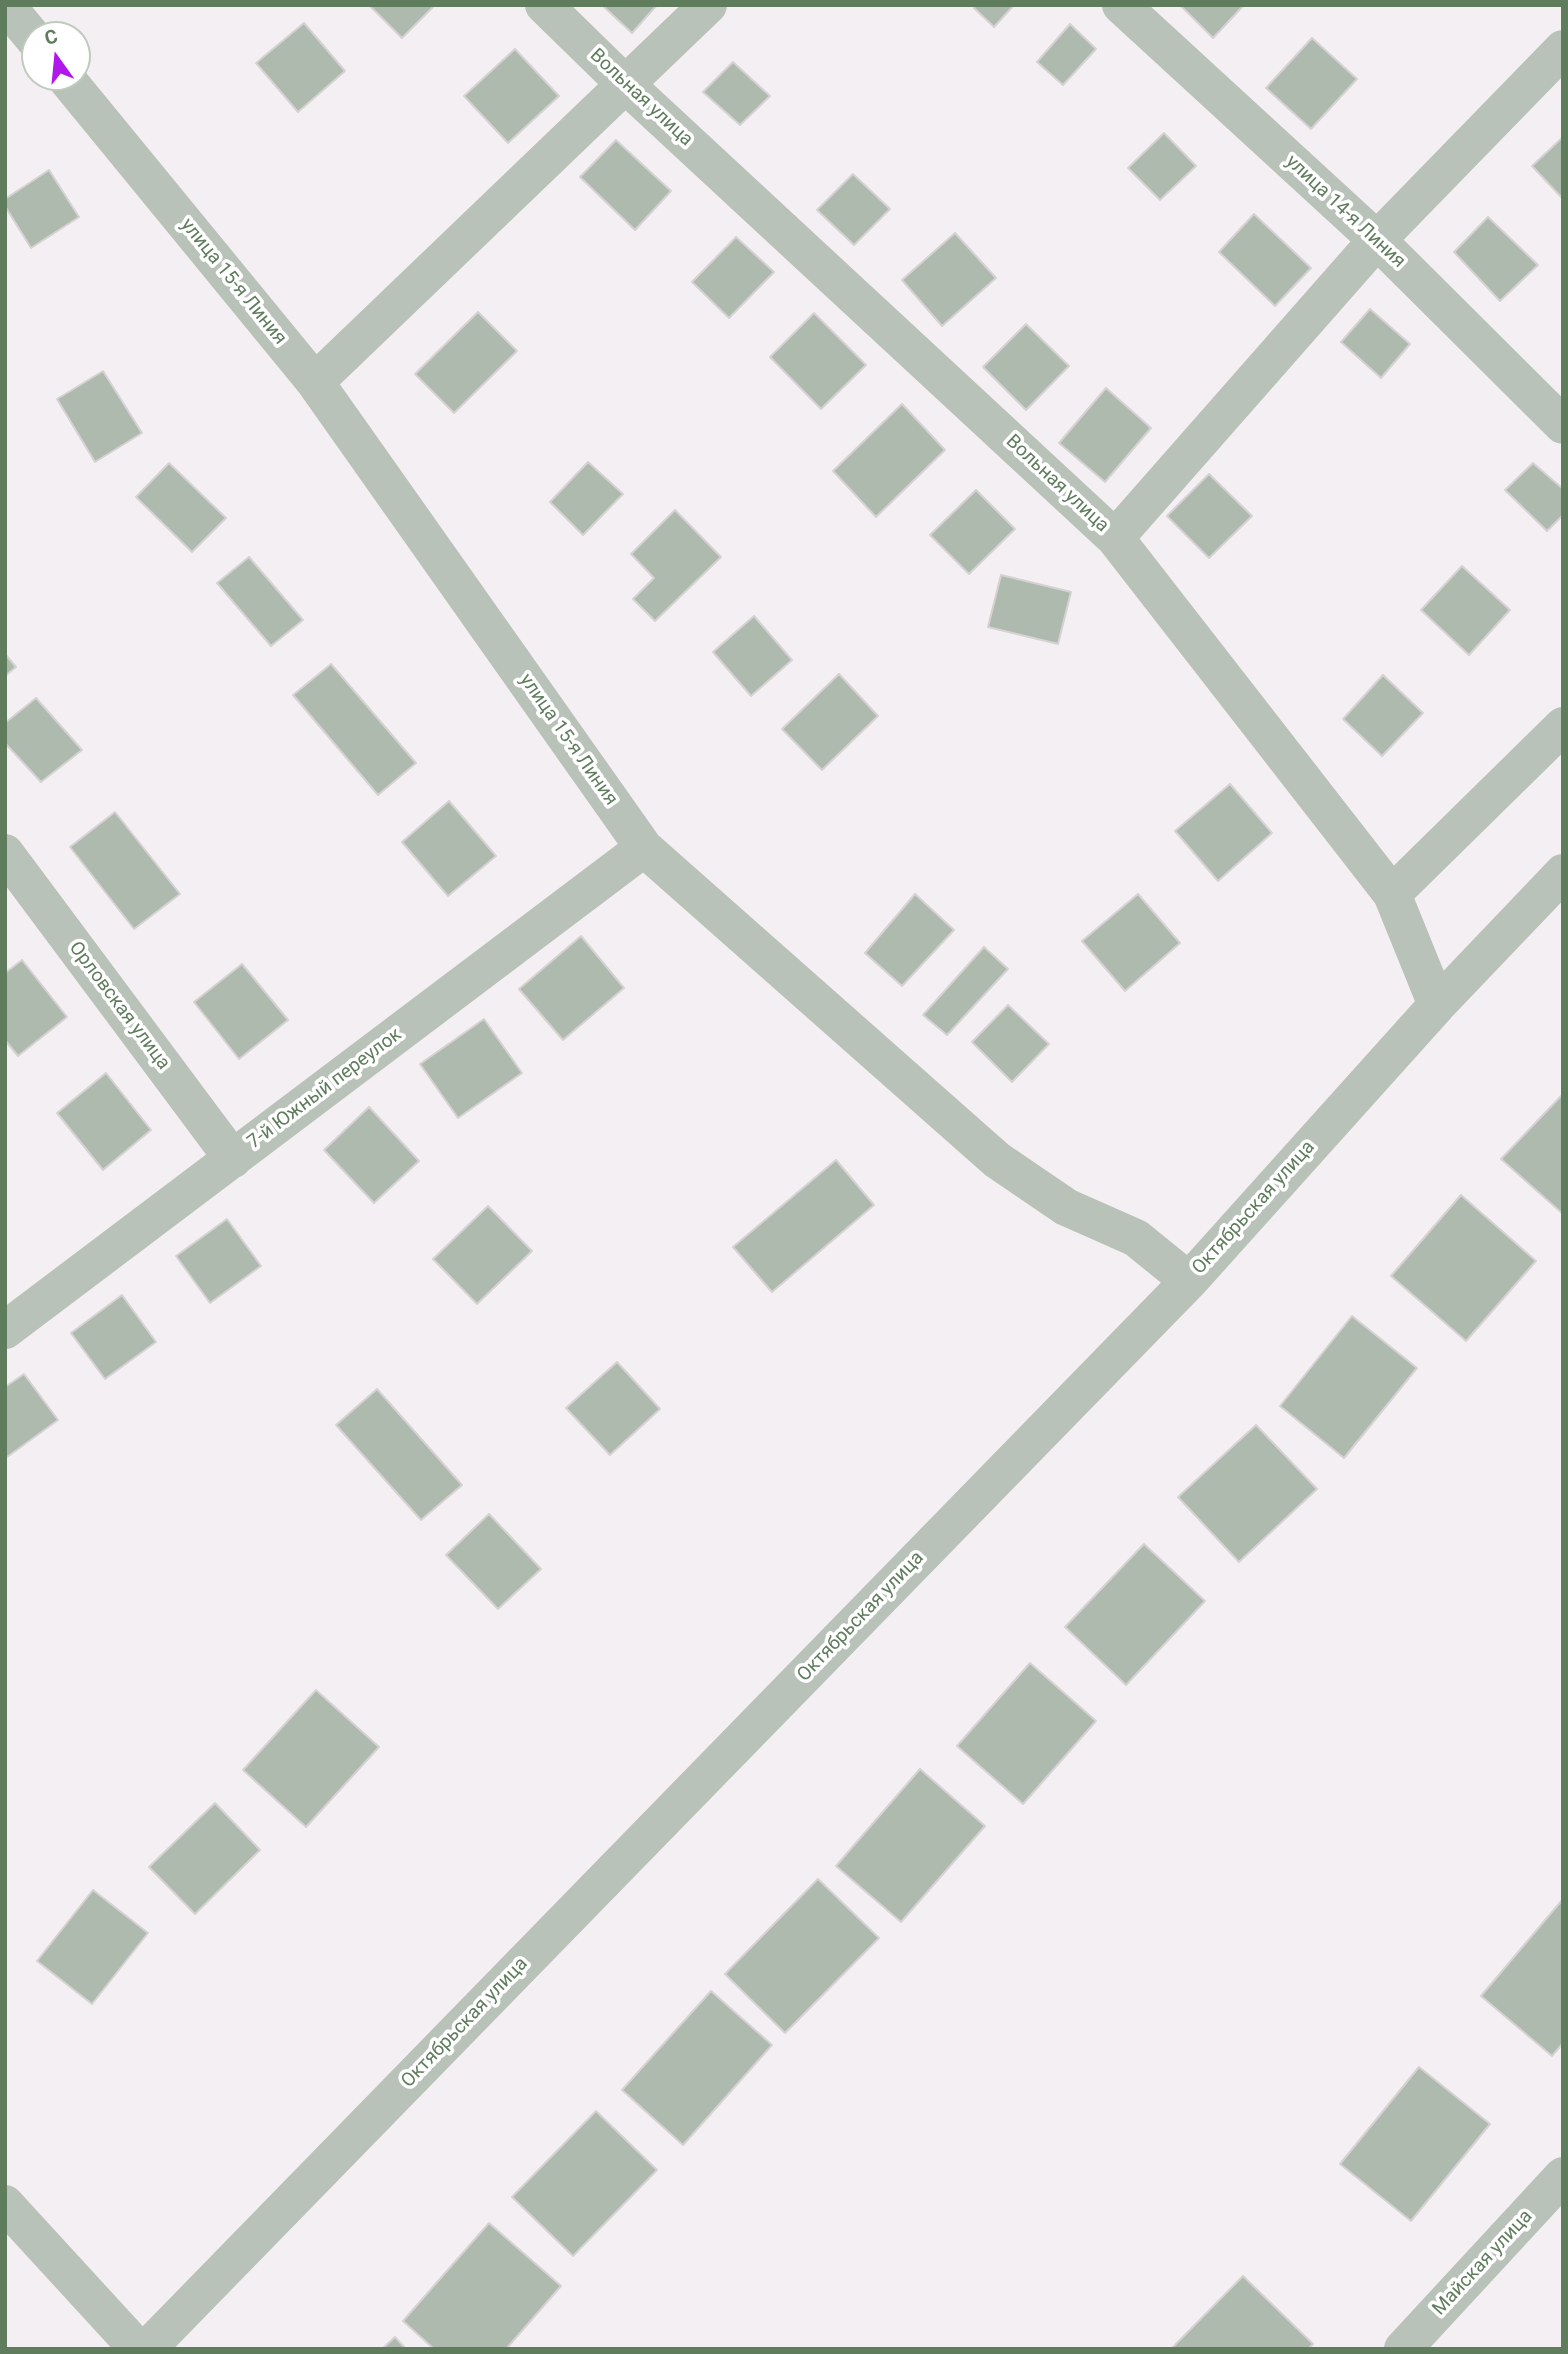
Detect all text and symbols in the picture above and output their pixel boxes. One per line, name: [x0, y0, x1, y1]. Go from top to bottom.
north arrow: [21, 21, 91, 91]
text: С: [42, 24, 60, 50]
street label: Вольная улица: [585, 45, 697, 151]
street label: улица 14-я Линия: [1280, 151, 1410, 273]
street label: улица 15-я Линия: [175, 214, 291, 350]
street label: Вольная улица: [1001, 431, 1113, 537]
street label: улица 15-я Линия: [514, 670, 622, 810]
street label: Орловская улица: [64, 938, 174, 1074]
street label: 7-й Южный переулок: [244, 1024, 406, 1154]
street label: Октябрьская улица: [1188, 1136, 1320, 1280]
street label: Октябрьская улица: [793, 1547, 929, 1687]
street label: Октябрьская улица: [397, 1953, 533, 2093]
street label: Майская улица: [1428, 2206, 1538, 2320]

